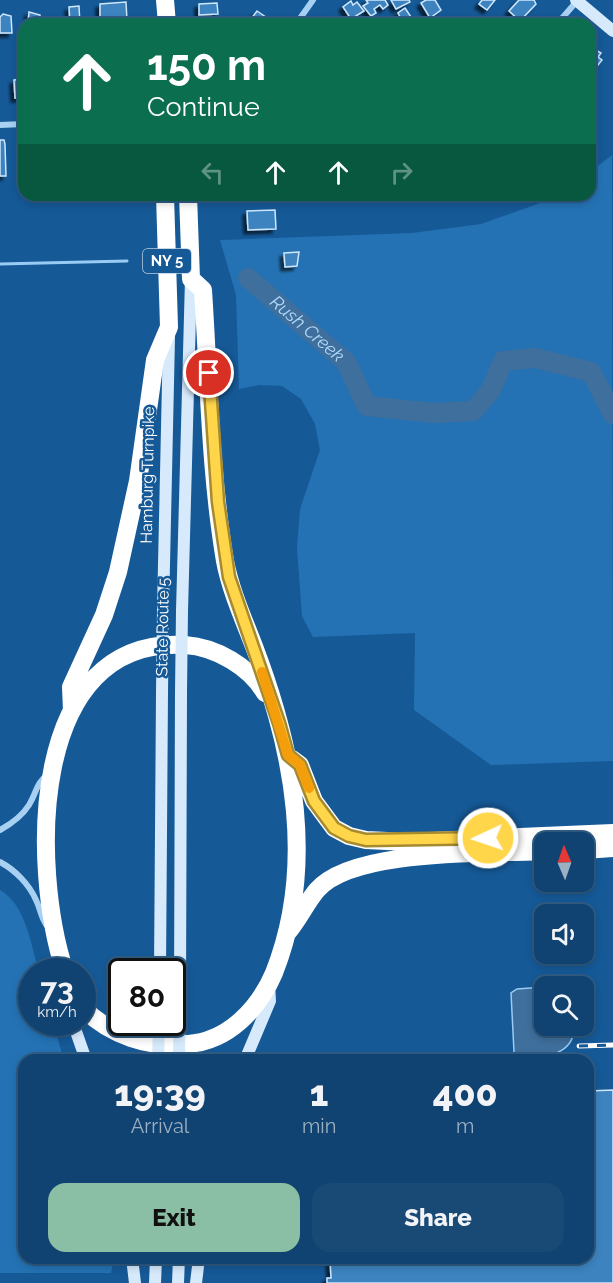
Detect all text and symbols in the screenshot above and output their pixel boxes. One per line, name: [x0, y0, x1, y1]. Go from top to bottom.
text: 150 m: [147, 41, 266, 90]
icon: ahead: [48, 42, 126, 120]
text: Continue: [147, 91, 260, 122]
icon: left: [196, 156, 229, 189]
icon: ahead: [259, 156, 292, 189]
icon: ahead: [322, 156, 355, 189]
icon: right: [385, 156, 418, 189]
road number: NY 5: [143, 249, 191, 273]
water label: Rush Creek: [266, 291, 349, 366]
pin: [183, 347, 234, 398]
icon: arrive: [192, 356, 225, 389]
street label: Hamburg Turnpike: [137, 406, 158, 544]
street label: State Route 5: [152, 577, 173, 677]
position arrow: [456, 806, 520, 870]
north arrow: [534, 832, 594, 892]
map controls: [534, 832, 594, 1036]
button: sound: [534, 904, 594, 964]
speed limit sign: 80: [108, 958, 186, 1036]
text: 73: [40, 972, 74, 1007]
button: search: [534, 976, 594, 1036]
text: km/h: [37, 1003, 77, 1021]
text: 19:39: [114, 1072, 206, 1114]
text: 1: [310, 1072, 329, 1114]
text: 400: [433, 1072, 498, 1114]
text: Arrival: [131, 1114, 189, 1138]
text: min: [302, 1114, 336, 1138]
text: m: [456, 1114, 474, 1138]
button: Exit: [48, 1183, 300, 1252]
button: Share: [312, 1183, 564, 1252]

